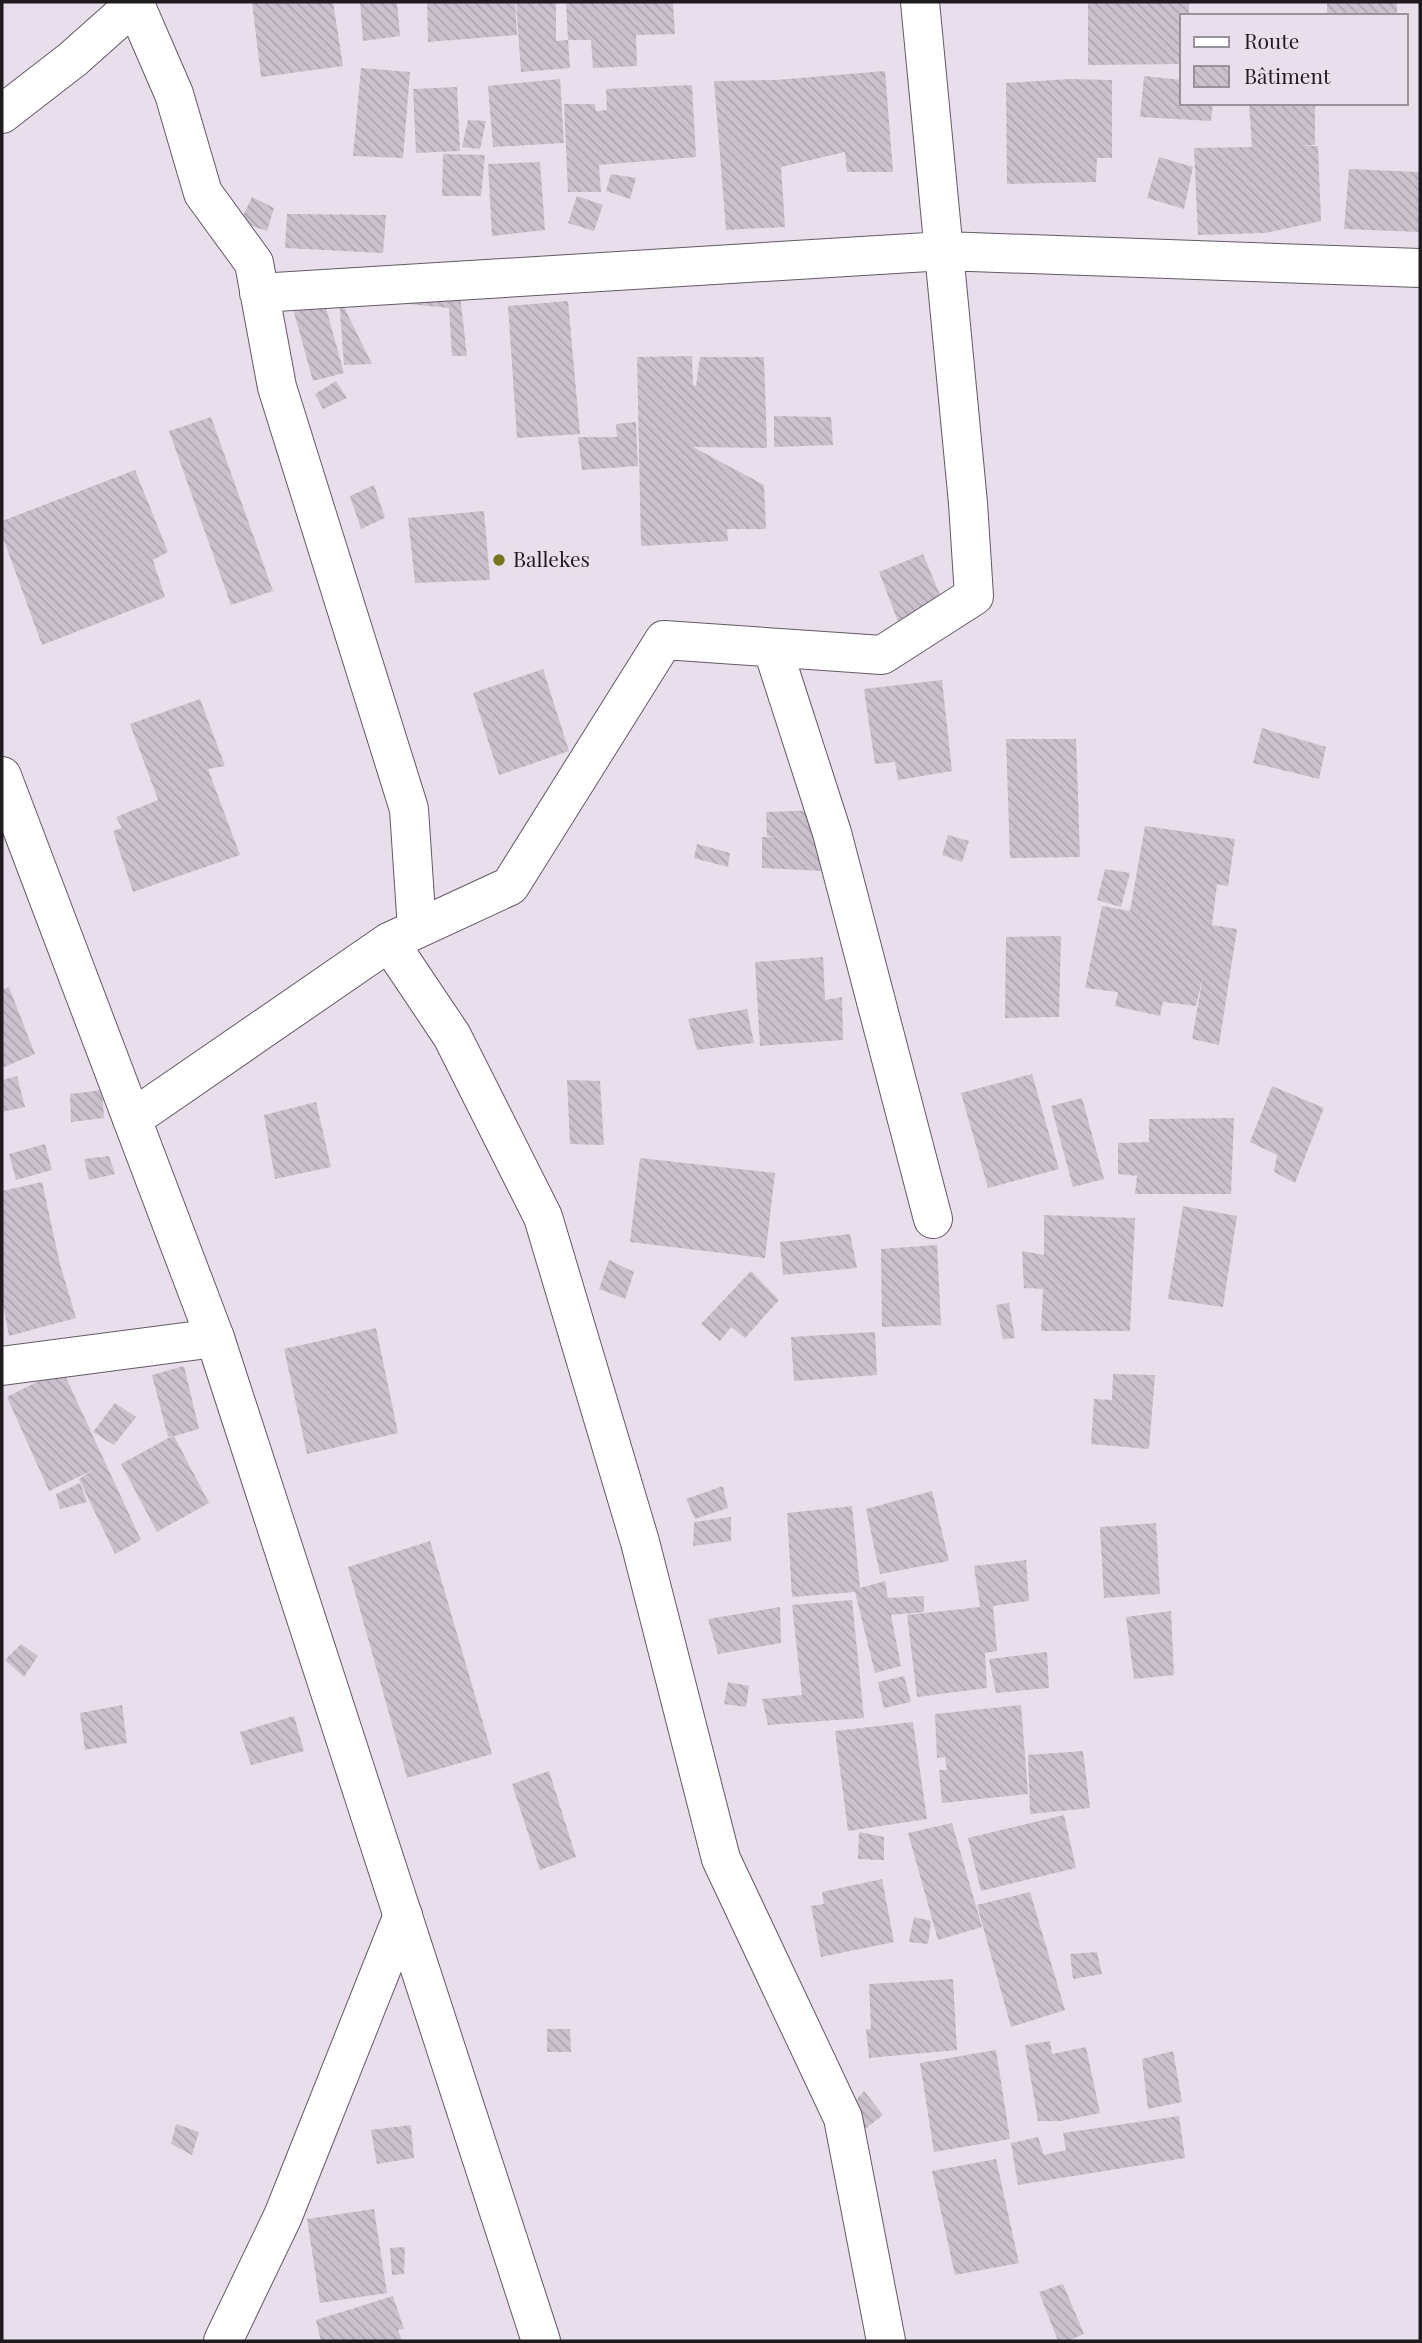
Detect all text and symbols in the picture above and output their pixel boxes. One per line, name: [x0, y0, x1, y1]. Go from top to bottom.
legend: [1180, 14, 1408, 105]
text: Route: [1244, 26, 1299, 54]
text: Bâtiment: [1244, 61, 1331, 89]
place label: Ballekes: [513, 544, 590, 572]
marker: Ballekes: [491, 552, 507, 568]

